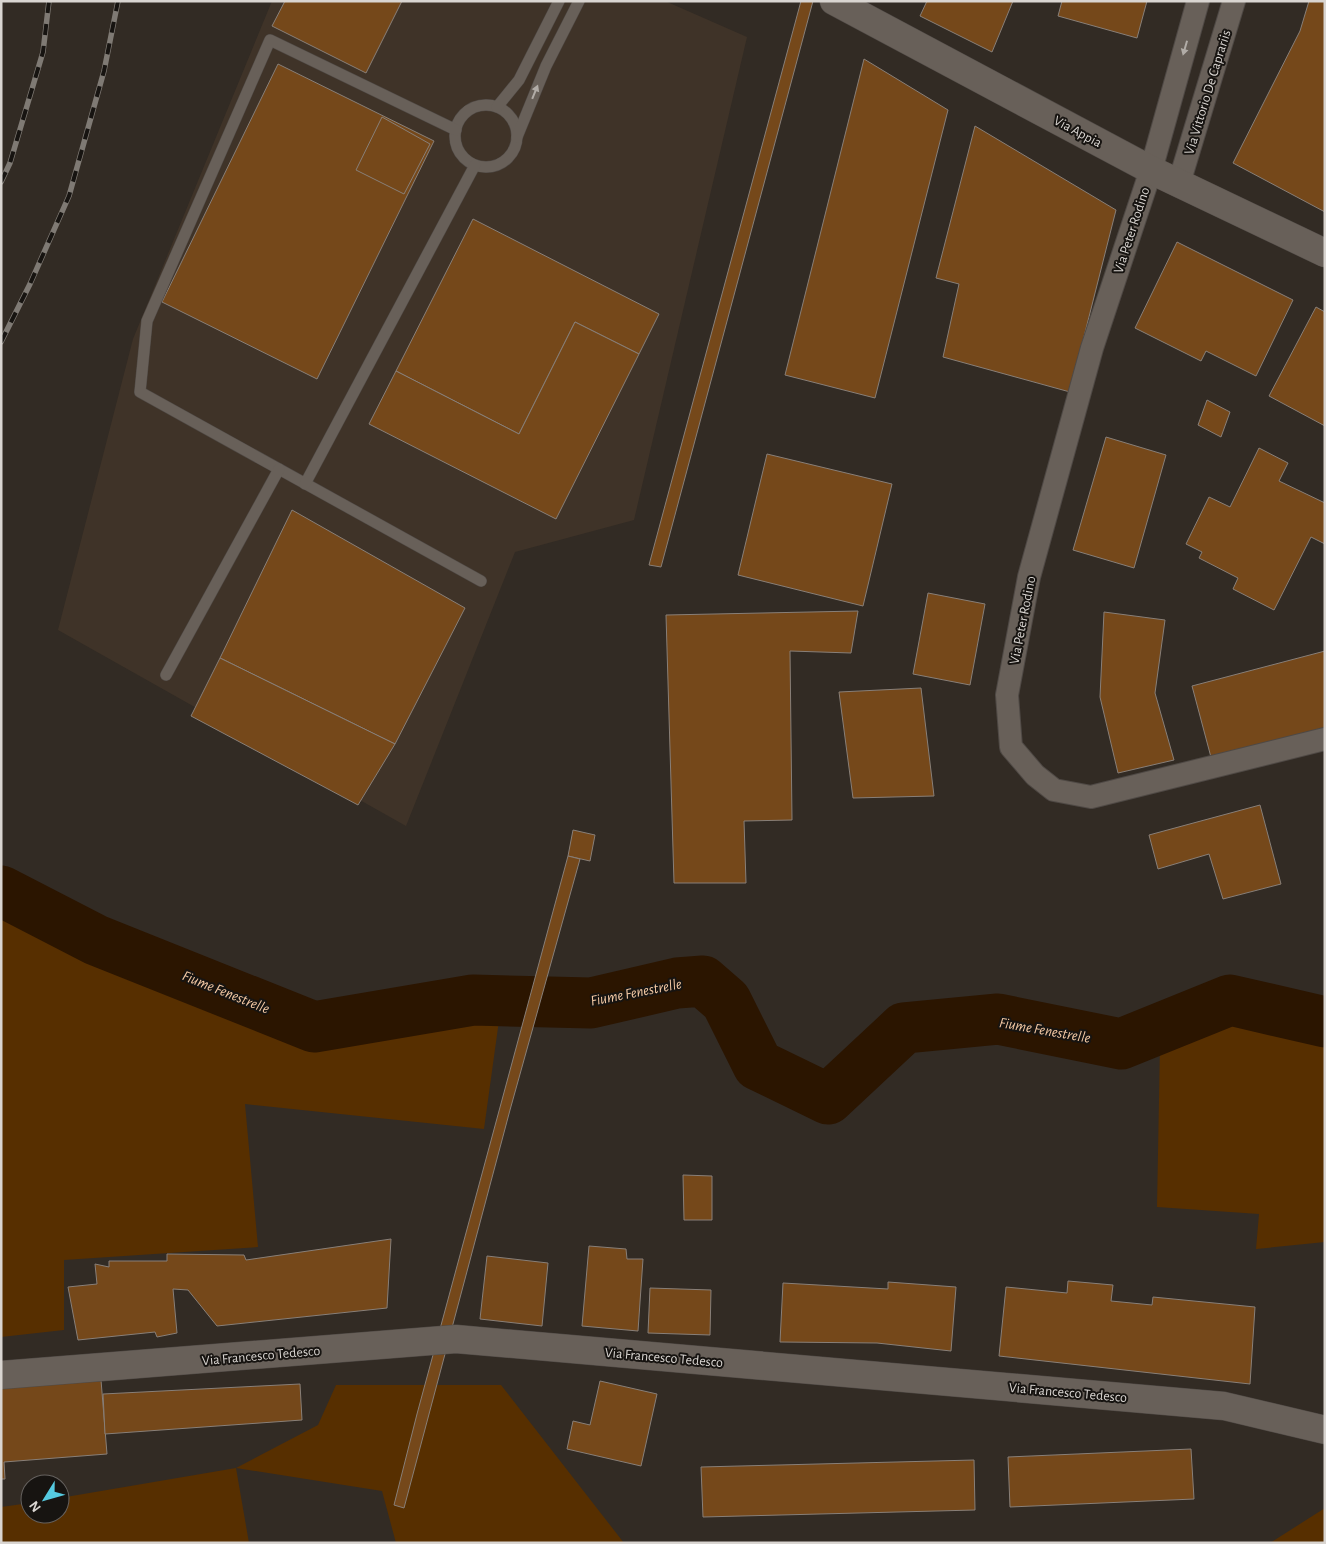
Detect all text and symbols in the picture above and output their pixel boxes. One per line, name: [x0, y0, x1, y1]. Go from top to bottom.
street label: Via Vittorio De Caprariis: [1182, 28, 1234, 156]
one-way arrow: [1180, 41, 1188, 56]
one-way arrow: [531, 84, 539, 99]
street label: Via Appia: [1051, 113, 1104, 151]
street label: Via Peter Rodino: [1111, 185, 1152, 275]
street label: Via Peter Rodino: [1008, 575, 1038, 666]
water label: Fiume Fenestrelle: [180, 968, 272, 1017]
water label: Fiume Fenestrelle: [589, 976, 683, 1009]
water label: Fiume Fenestrelle: [998, 1015, 1092, 1046]
street label: Via Francesco Tedesco: [201, 1344, 321, 1368]
street label: Via Francesco Tedesco: [604, 1346, 724, 1370]
street label: Via Francesco Tedesco: [1008, 1381, 1128, 1405]
north arrow: [20, 1474, 70, 1524]
text: N: [27, 1498, 44, 1514]

